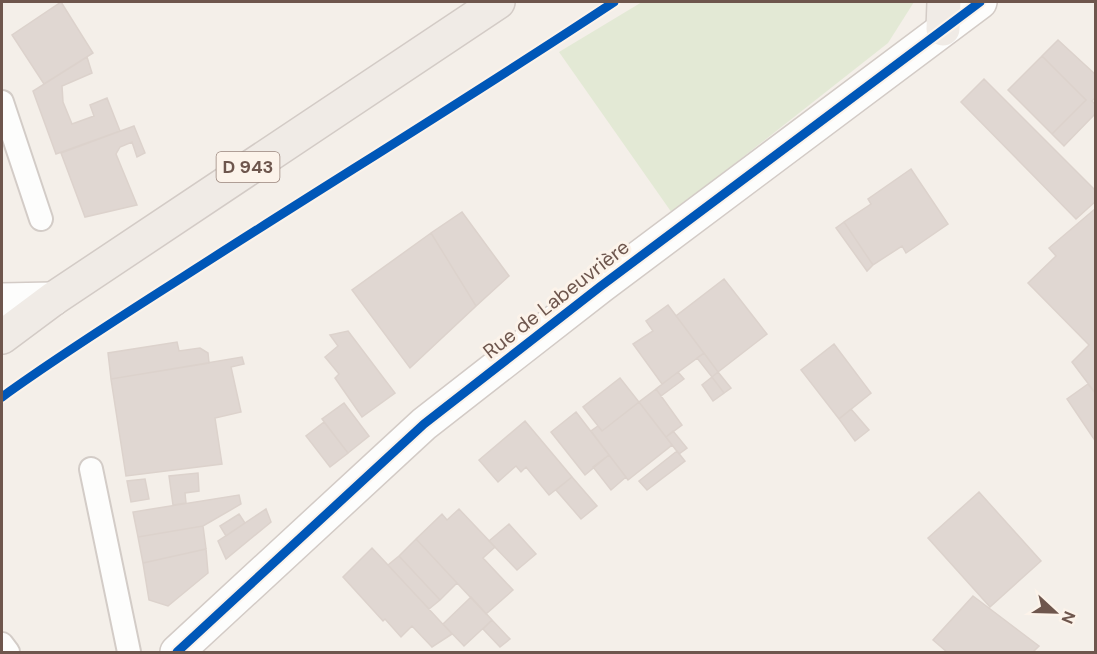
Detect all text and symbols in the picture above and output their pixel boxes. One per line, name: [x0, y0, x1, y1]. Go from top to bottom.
road number: D 943: [216, 152, 280, 182]
street label: Rue de Labeuvrière: [478, 234, 634, 364]
north arrow: [1025, 582, 1085, 642]
text: N: [1057, 608, 1080, 627]

